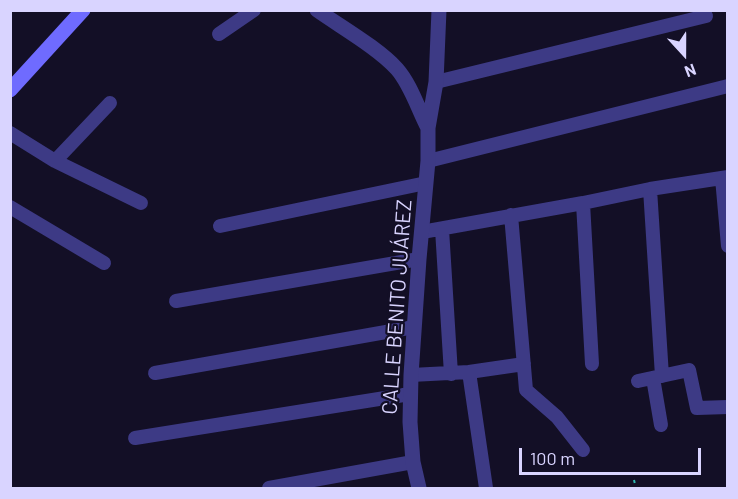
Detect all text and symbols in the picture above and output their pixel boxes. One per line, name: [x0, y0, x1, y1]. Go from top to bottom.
north arrow: [654, 24, 714, 84]
text: N: [682, 60, 699, 82]
street label: CALLE BENITO JUÁREZ: [377, 199, 417, 415]
scale bar: [522, 436, 704, 474]
text: 100 m: [530, 447, 575, 469]

